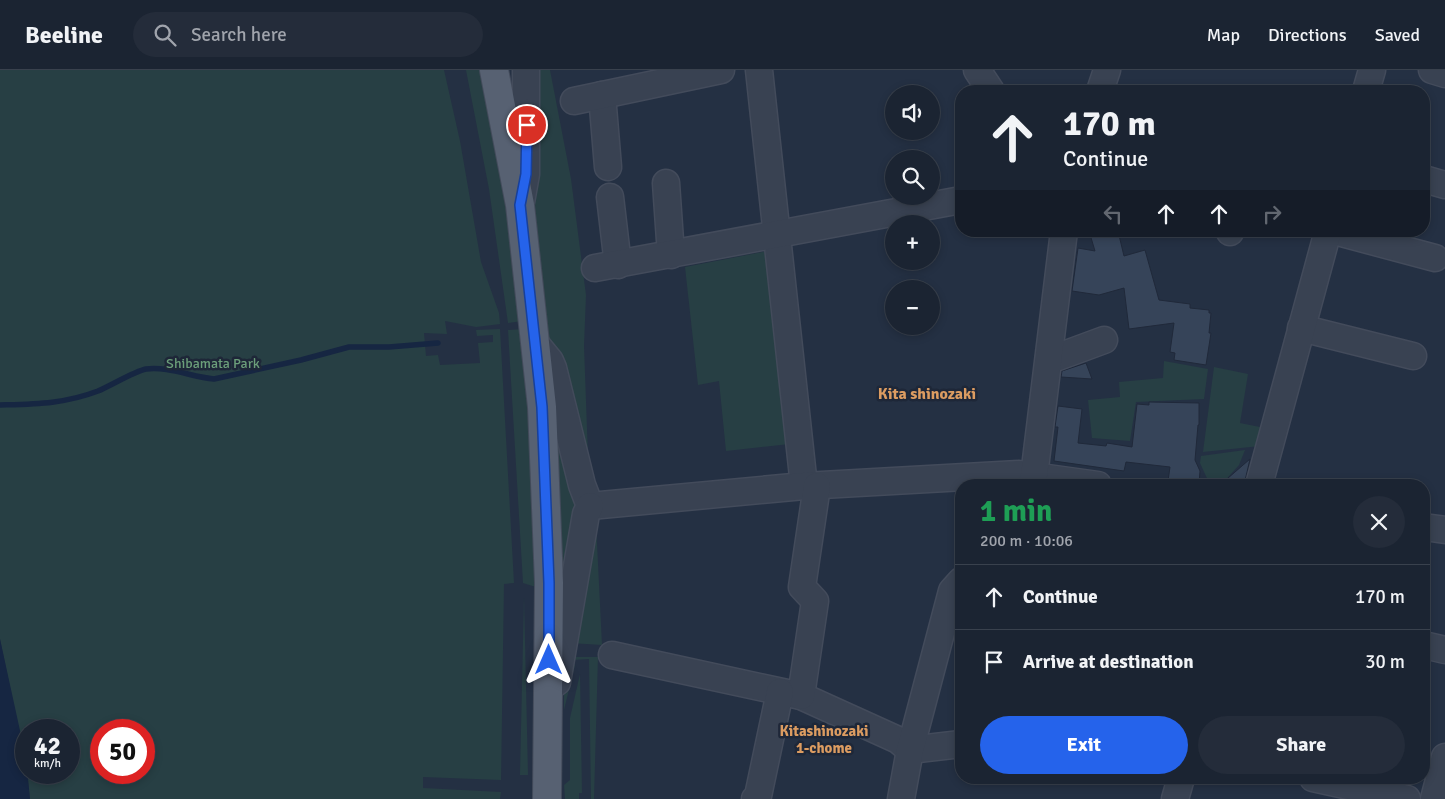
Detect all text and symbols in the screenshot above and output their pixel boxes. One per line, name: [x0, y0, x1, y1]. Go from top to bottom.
search box: [133, 12, 483, 57]
text: Beeline: [25, 20, 103, 50]
icon: search: [151, 21, 179, 49]
text: Search here: [191, 23, 287, 47]
text: Map: [1207, 24, 1240, 46]
text: Directions: [1268, 24, 1347, 46]
text: Saved: [1375, 24, 1420, 46]
map controls: [885, 85, 940, 335]
button: sound: [885, 85, 940, 140]
text: 170 m: [1063, 102, 1156, 145]
pin: [506, 104, 548, 146]
icon: ahead: [980, 105, 1045, 170]
icon: arrive: [513, 111, 541, 139]
text: Continue: [1063, 145, 1148, 172]
button: search: [885, 150, 940, 205]
icon: left: [1099, 200, 1127, 228]
icon: ahead: [1152, 200, 1180, 228]
icon: ahead: [1205, 200, 1233, 228]
icon: right: [1258, 200, 1286, 228]
button: +: [885, 215, 940, 270]
button: −: [885, 280, 940, 335]
park label: Shibamata Park: [166, 355, 260, 372]
district label: Kita shinozaki: [878, 384, 976, 404]
text: 1 min: [980, 493, 1052, 530]
button: close: [1353, 496, 1405, 548]
text: 200 m · 10:06: [980, 531, 1073, 551]
icon: ahead: [980, 583, 1008, 611]
text: Continue: [1023, 585, 1098, 609]
text: 170 m: [1355, 585, 1405, 609]
position arrow: [522, 633, 574, 685]
icon: arrive: [980, 648, 1008, 676]
text: Arrive at destination: [1023, 650, 1194, 674]
text: 30 m: [1365, 650, 1405, 674]
button: Exit: [980, 716, 1188, 774]
button: Share: [1198, 716, 1405, 774]
speed limit sign: 50: [90, 719, 155, 784]
district label: Kitashinozaki 1-chome: [780, 722, 868, 757]
text: 42: [34, 730, 61, 761]
text: km/h: [34, 756, 61, 771]

